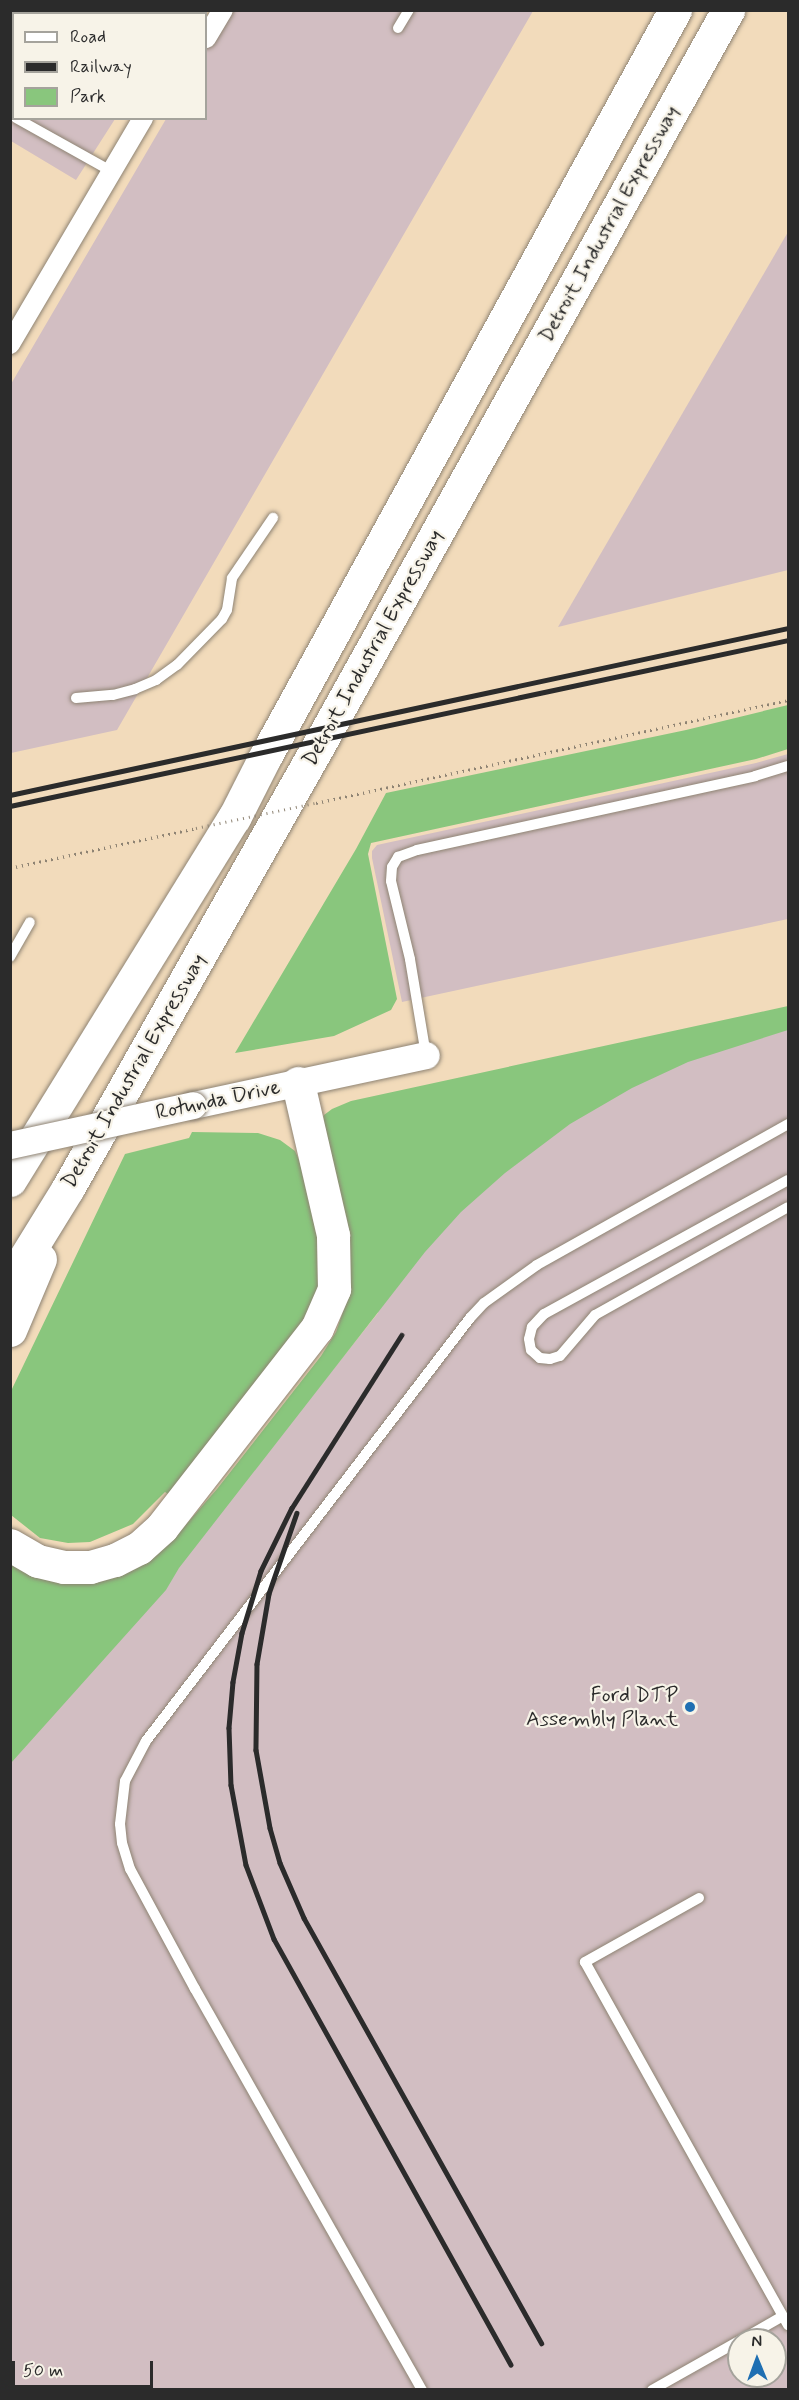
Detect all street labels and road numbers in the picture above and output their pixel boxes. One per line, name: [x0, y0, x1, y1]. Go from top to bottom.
street label: Detroit Industrial Expressway: [533, 100, 685, 348]
street label: Detroit Industrial Expressway: [297, 524, 449, 772]
street label: Detroit Industrial Expressway: [56, 948, 212, 1194]
street label: Rotunda Drive: [155, 1075, 281, 1125]

